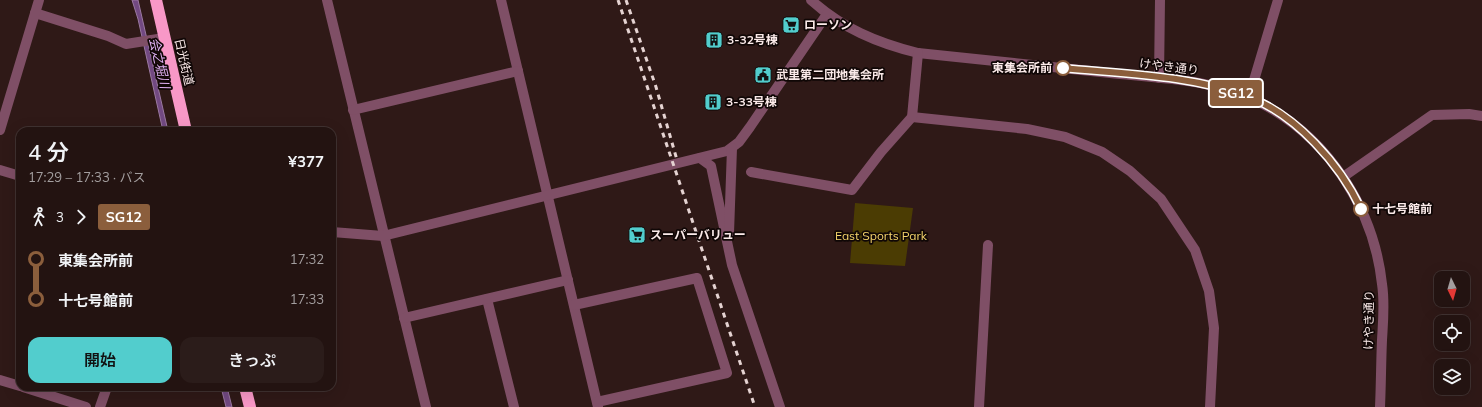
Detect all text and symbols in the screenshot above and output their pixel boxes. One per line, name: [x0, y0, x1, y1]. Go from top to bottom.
supermarket icon: ローソン: [781, 15, 801, 35]
place label: ローソン: [804, 17, 852, 32]
building icon: 3-32号棟: [704, 30, 724, 50]
place label: 3-32号棟: [727, 32, 778, 47]
water label: 会之堀川: [146, 36, 174, 92]
street label: 日光街道: [172, 37, 197, 87]
street label: けやき通り: [1138, 55, 1200, 78]
place label: 東集会所前: [992, 60, 1052, 75]
marker: 東集会所前: [1055, 60, 1071, 76]
public building icon: 武里第二団地集会所: [753, 65, 773, 85]
place label: 武里第二団地集会所: [776, 67, 884, 82]
line badge: SG12: [1208, 80, 1264, 106]
text: SG12: [1218, 84, 1254, 102]
building icon: 3-33号棟: [703, 92, 723, 112]
place label: 3-33号棟: [726, 94, 777, 109]
text: 4 分: [28, 138, 69, 166]
text: ¥377: [288, 152, 324, 171]
text: 17:29 – 17:33 · バス: [28, 169, 145, 185]
marker: 十七号館前: [1353, 201, 1369, 217]
place label: 十七号館前: [1372, 201, 1432, 216]
icon: walk: [28, 206, 50, 228]
icon: forward: [70, 206, 92, 228]
text: SG12: [106, 208, 142, 226]
text: 3: [56, 209, 64, 225]
supermarket icon: スーパーバリュー: [627, 225, 647, 245]
place label: スーパーバリュー: [650, 227, 746, 242]
park label: East Sports Park: [835, 228, 928, 243]
text: 東集会所前: [58, 251, 133, 270]
text: 17:32: [290, 251, 324, 267]
north arrow: [1434, 271, 1470, 307]
map controls: [1434, 271, 1470, 395]
street label: けやき通り: [1360, 290, 1377, 350]
text: 十七号館前: [58, 291, 133, 310]
text: 17:33: [290, 291, 324, 307]
button: locate: [1434, 315, 1470, 351]
button: 開始: [28, 337, 172, 383]
button: きっぷ: [180, 337, 324, 383]
button: layers: [1434, 359, 1470, 395]

